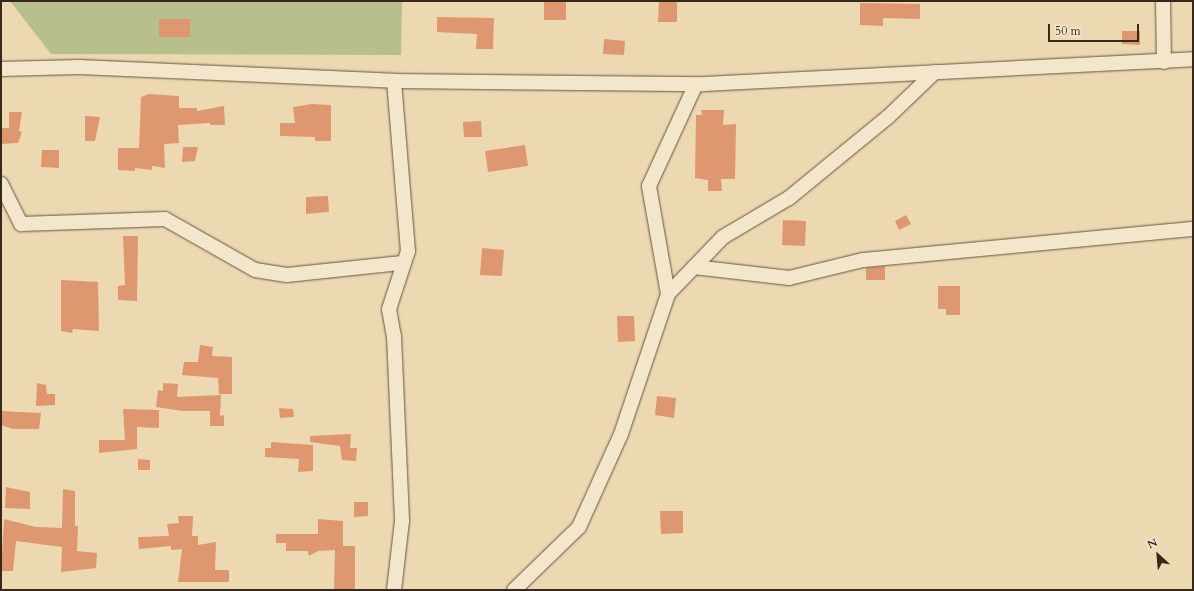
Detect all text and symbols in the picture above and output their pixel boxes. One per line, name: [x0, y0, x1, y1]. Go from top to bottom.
scale bar: [1050, 16, 1141, 42]
text: 50 m: [1055, 23, 1081, 39]
north arrow: [1138, 535, 1178, 575]
text: N: [1145, 535, 1160, 553]

